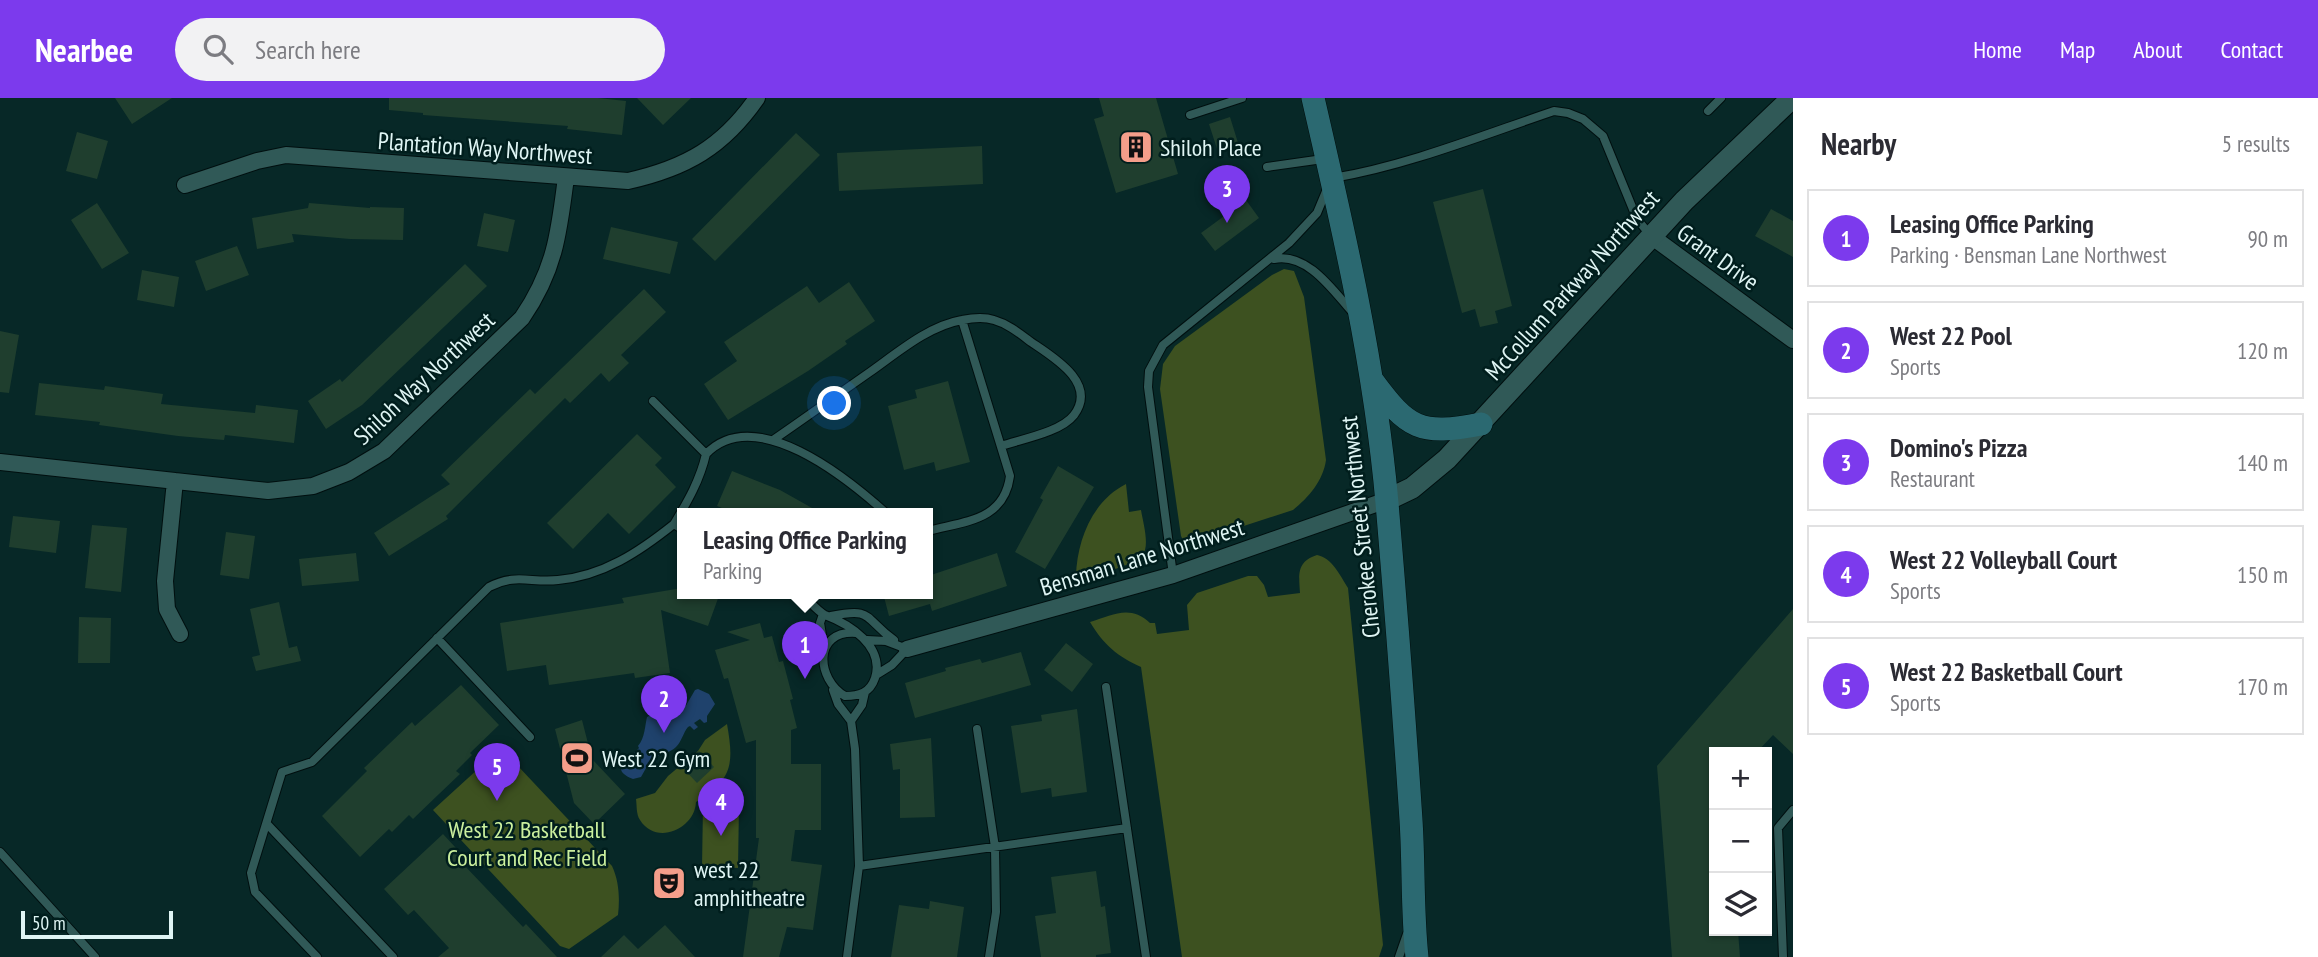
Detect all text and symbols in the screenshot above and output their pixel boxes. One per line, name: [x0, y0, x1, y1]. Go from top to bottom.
search box: [175, 18, 665, 81]
text: Nearbee: [35, 28, 133, 71]
icon: search: [199, 30, 237, 68]
text: Search here: [255, 33, 361, 66]
text: Home: [1973, 34, 2022, 65]
text: Map: [2060, 34, 2095, 65]
text: About: [2133, 34, 2182, 65]
text: Contact: [2220, 34, 2283, 65]
text: Nearby: [1821, 124, 1896, 163]
street label: Plantation Way Northwest: [377, 125, 594, 171]
building icon: Shiloh Place: [1117, 128, 1155, 166]
text: 5 results: [2222, 129, 2290, 158]
place label: Shiloh Place: [1160, 132, 1262, 163]
pin: 3: [1204, 165, 1250, 223]
street label: McCollum Parkway Northwest: [1478, 183, 1666, 387]
text: Leasing Office Parking: [1890, 207, 2094, 240]
street label: Grant Drive: [1671, 217, 1765, 297]
text: 1: [1841, 224, 1852, 253]
text: 90 m: [2247, 224, 2288, 253]
text: Parking · Bensman Lane Northwest: [1890, 240, 2167, 269]
street label: Shiloh Way Northwest: [347, 304, 501, 451]
text: West 22 Pool: [1890, 319, 2012, 352]
text: 2: [1841, 336, 1852, 365]
text: 120 m: [2237, 336, 2288, 365]
text: Sports: [1890, 352, 1941, 381]
your location: [817, 386, 851, 420]
street label: Cherokee Street Northwest: [1333, 414, 1387, 640]
text: Domino's Pizza: [1890, 431, 2027, 464]
text: 3: [1841, 448, 1852, 477]
text: 140 m: [2237, 448, 2288, 477]
text: Restaurant: [1890, 464, 1975, 493]
popup: [677, 508, 933, 599]
street label: Bensman Lane Northwest: [1036, 511, 1248, 603]
text: Leasing Office Parking: [703, 523, 907, 556]
text: West 22 Volleyball Court: [1890, 543, 2117, 576]
text: Parking: [703, 556, 762, 585]
text: 4: [1841, 560, 1852, 589]
text: 150 m: [2237, 560, 2288, 589]
text: Sports: [1890, 576, 1941, 605]
pin: 1: [782, 621, 828, 679]
text: West 22 Basketball Court: [1890, 655, 2123, 688]
text: 5: [1841, 672, 1852, 701]
text: 170 m: [2237, 672, 2288, 701]
pin: 2: [641, 675, 687, 733]
text: Sports: [1890, 688, 1941, 717]
sports icon: West 22 Gym: [558, 739, 596, 777]
pin: 5: [474, 743, 520, 801]
place label: West 22 Gym: [602, 743, 710, 774]
map controls: [1709, 747, 1772, 936]
button: +: [1709, 747, 1772, 810]
pin: 4: [698, 778, 744, 836]
button: −: [1709, 810, 1772, 873]
park label: West 22 Basketball Court and Rec Field: [447, 814, 607, 873]
place label: west 22 amphitheatre: [694, 854, 805, 913]
theatre icon: west 22 amphitheatre: [650, 864, 688, 902]
button: layers: [1709, 873, 1772, 936]
scale bar: [21, 908, 173, 940]
text: 50 m: [32, 911, 66, 935]

